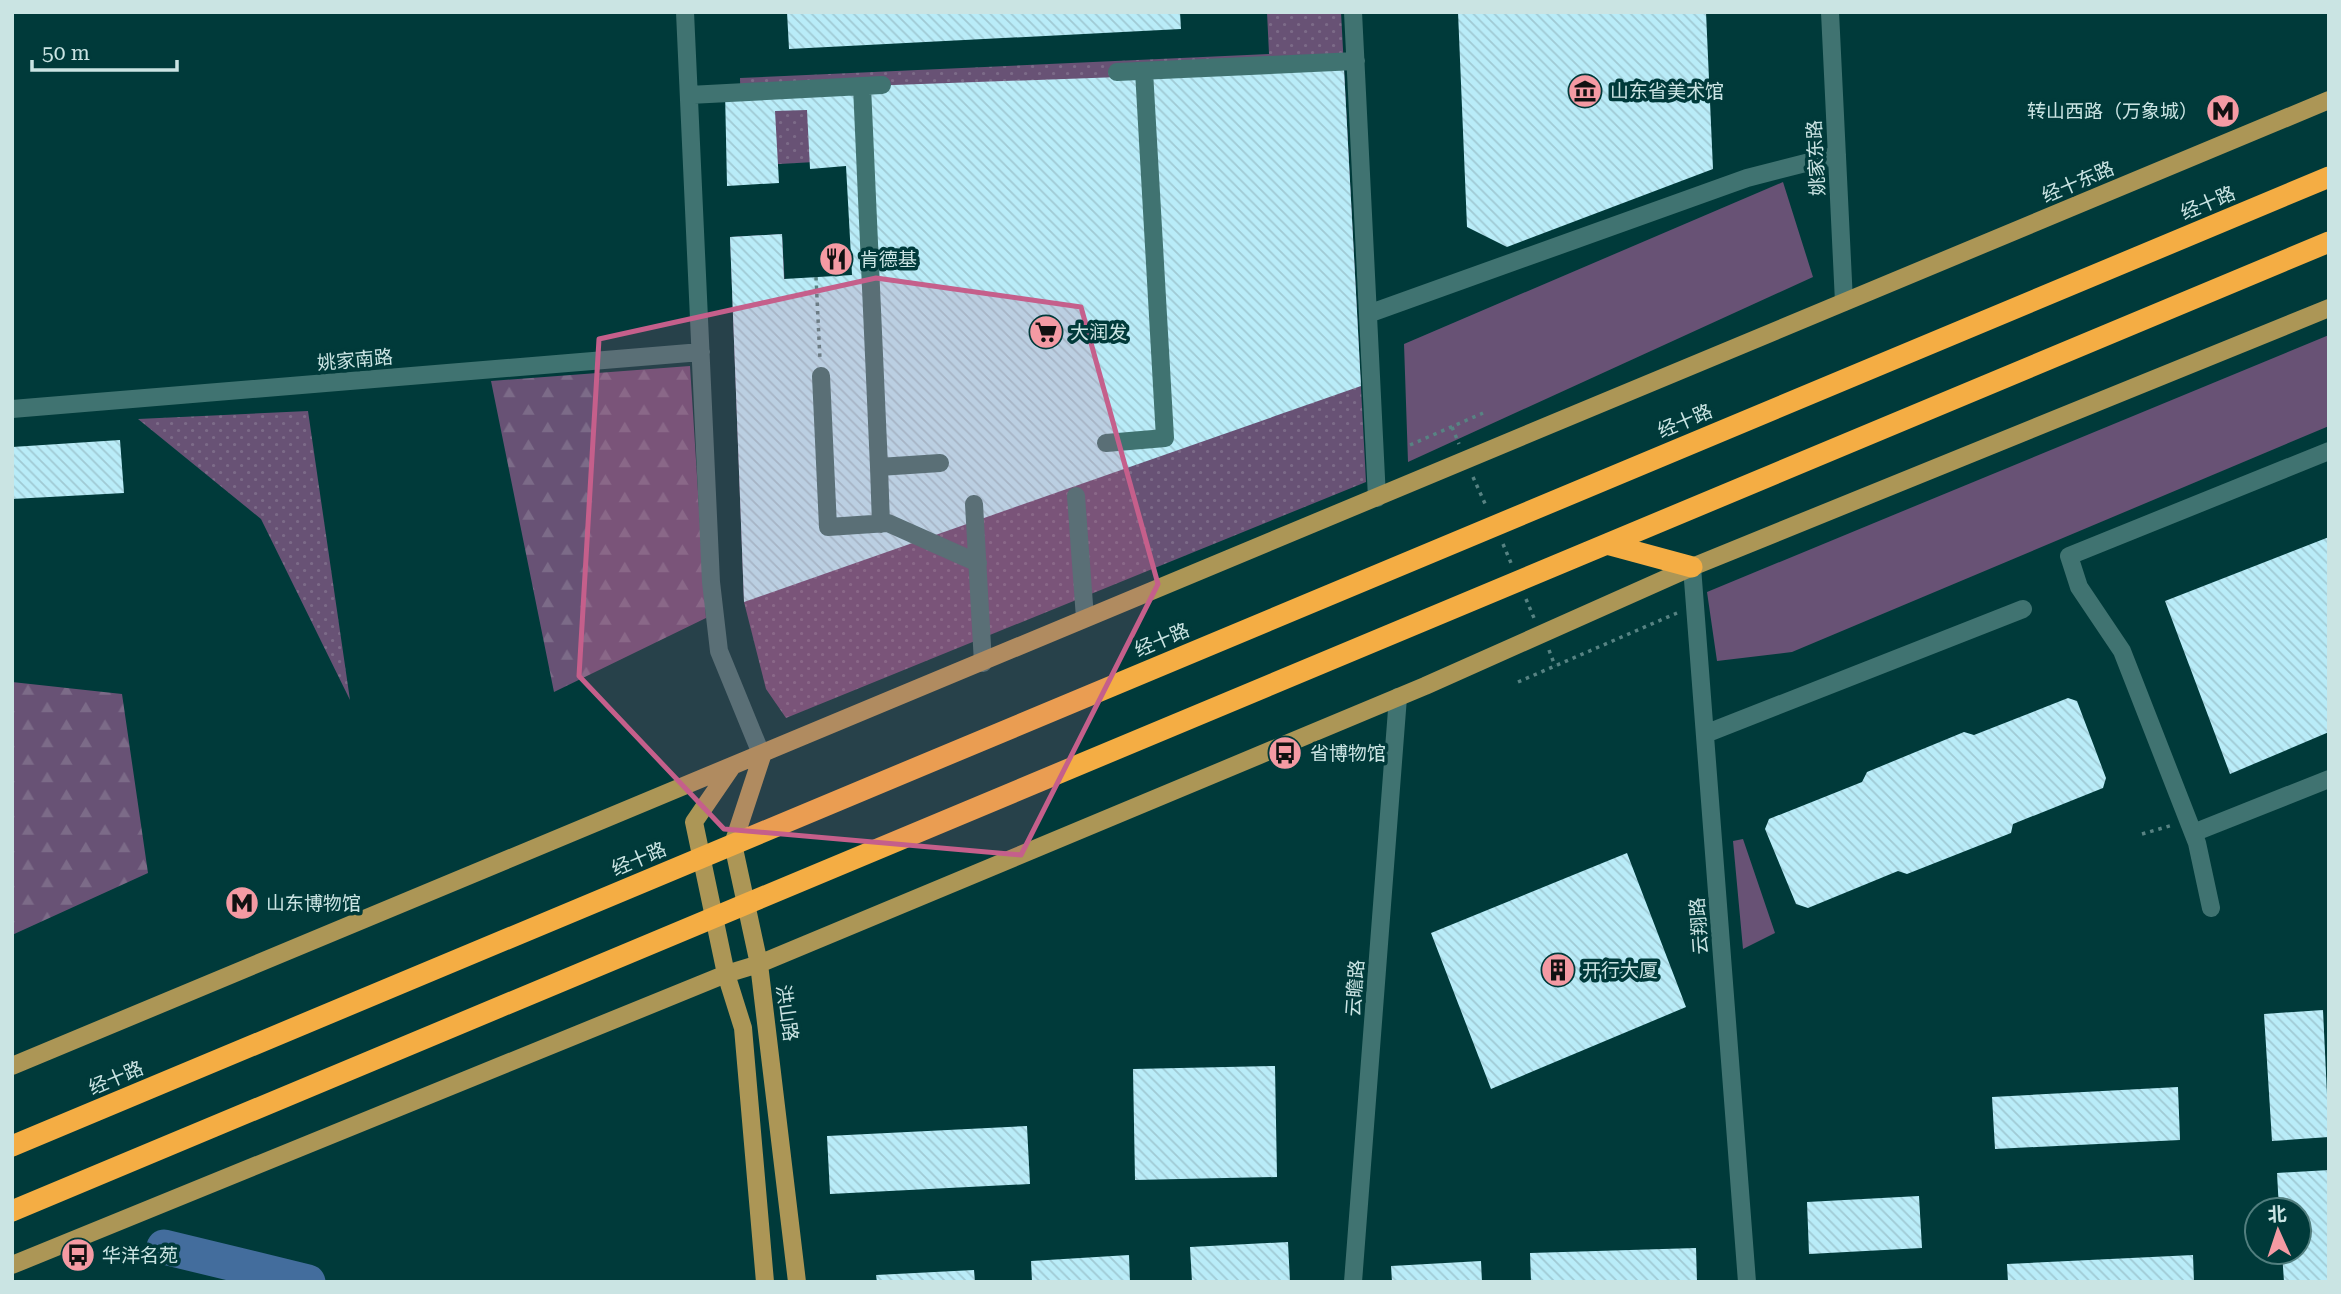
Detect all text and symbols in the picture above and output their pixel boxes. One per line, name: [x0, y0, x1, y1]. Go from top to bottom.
scale bar: [32, 28, 177, 72]
text: 50 m: [42, 41, 90, 65]
museum icon: 山东省美术馆: [1566, 72, 1604, 110]
place label: 山东省美术馆: [1610, 80, 1724, 103]
metro station icon: 转山西路（万象城）: [2204, 92, 2242, 130]
place label: 转山西路（万象城）: [2027, 100, 2198, 123]
street label: 姚家东路: [1803, 119, 1829, 197]
street label: 经十东路: [2039, 157, 2117, 207]
street label: 经十路: [2177, 181, 2239, 225]
restaurant icon: 肯德基: [817, 240, 855, 278]
place label: 肯德基: [860, 248, 917, 271]
supermarket icon: 大润发: [1027, 313, 1065, 351]
place label: 大润发: [1070, 321, 1127, 344]
street label: 姚家南路: [316, 345, 394, 375]
street label: 经十路: [1654, 399, 1716, 443]
street label: 经十路: [1131, 618, 1193, 662]
bus stop icon: 省博物馆: [1266, 734, 1304, 772]
place label: 省博物馆: [1310, 742, 1386, 765]
street label: 经十路: [608, 837, 670, 881]
metro station icon: 山东博物馆: [223, 884, 261, 922]
place label: 山东博物馆: [266, 892, 361, 915]
street label: 云翔路: [1686, 897, 1712, 955]
building icon: 开行大厦: [1539, 951, 1577, 989]
street label: 云瞻路: [1342, 959, 1368, 1017]
place label: 开行大厦: [1582, 959, 1658, 982]
street label: 洪山路: [772, 983, 802, 1043]
street label: 经十路: [85, 1056, 147, 1100]
north arrow: [2243, 1196, 2313, 1266]
text: 北: [2267, 1203, 2287, 1227]
bus stop icon: 华洋名苑: [59, 1236, 97, 1274]
place label: 华洋名苑: [102, 1244, 178, 1267]

